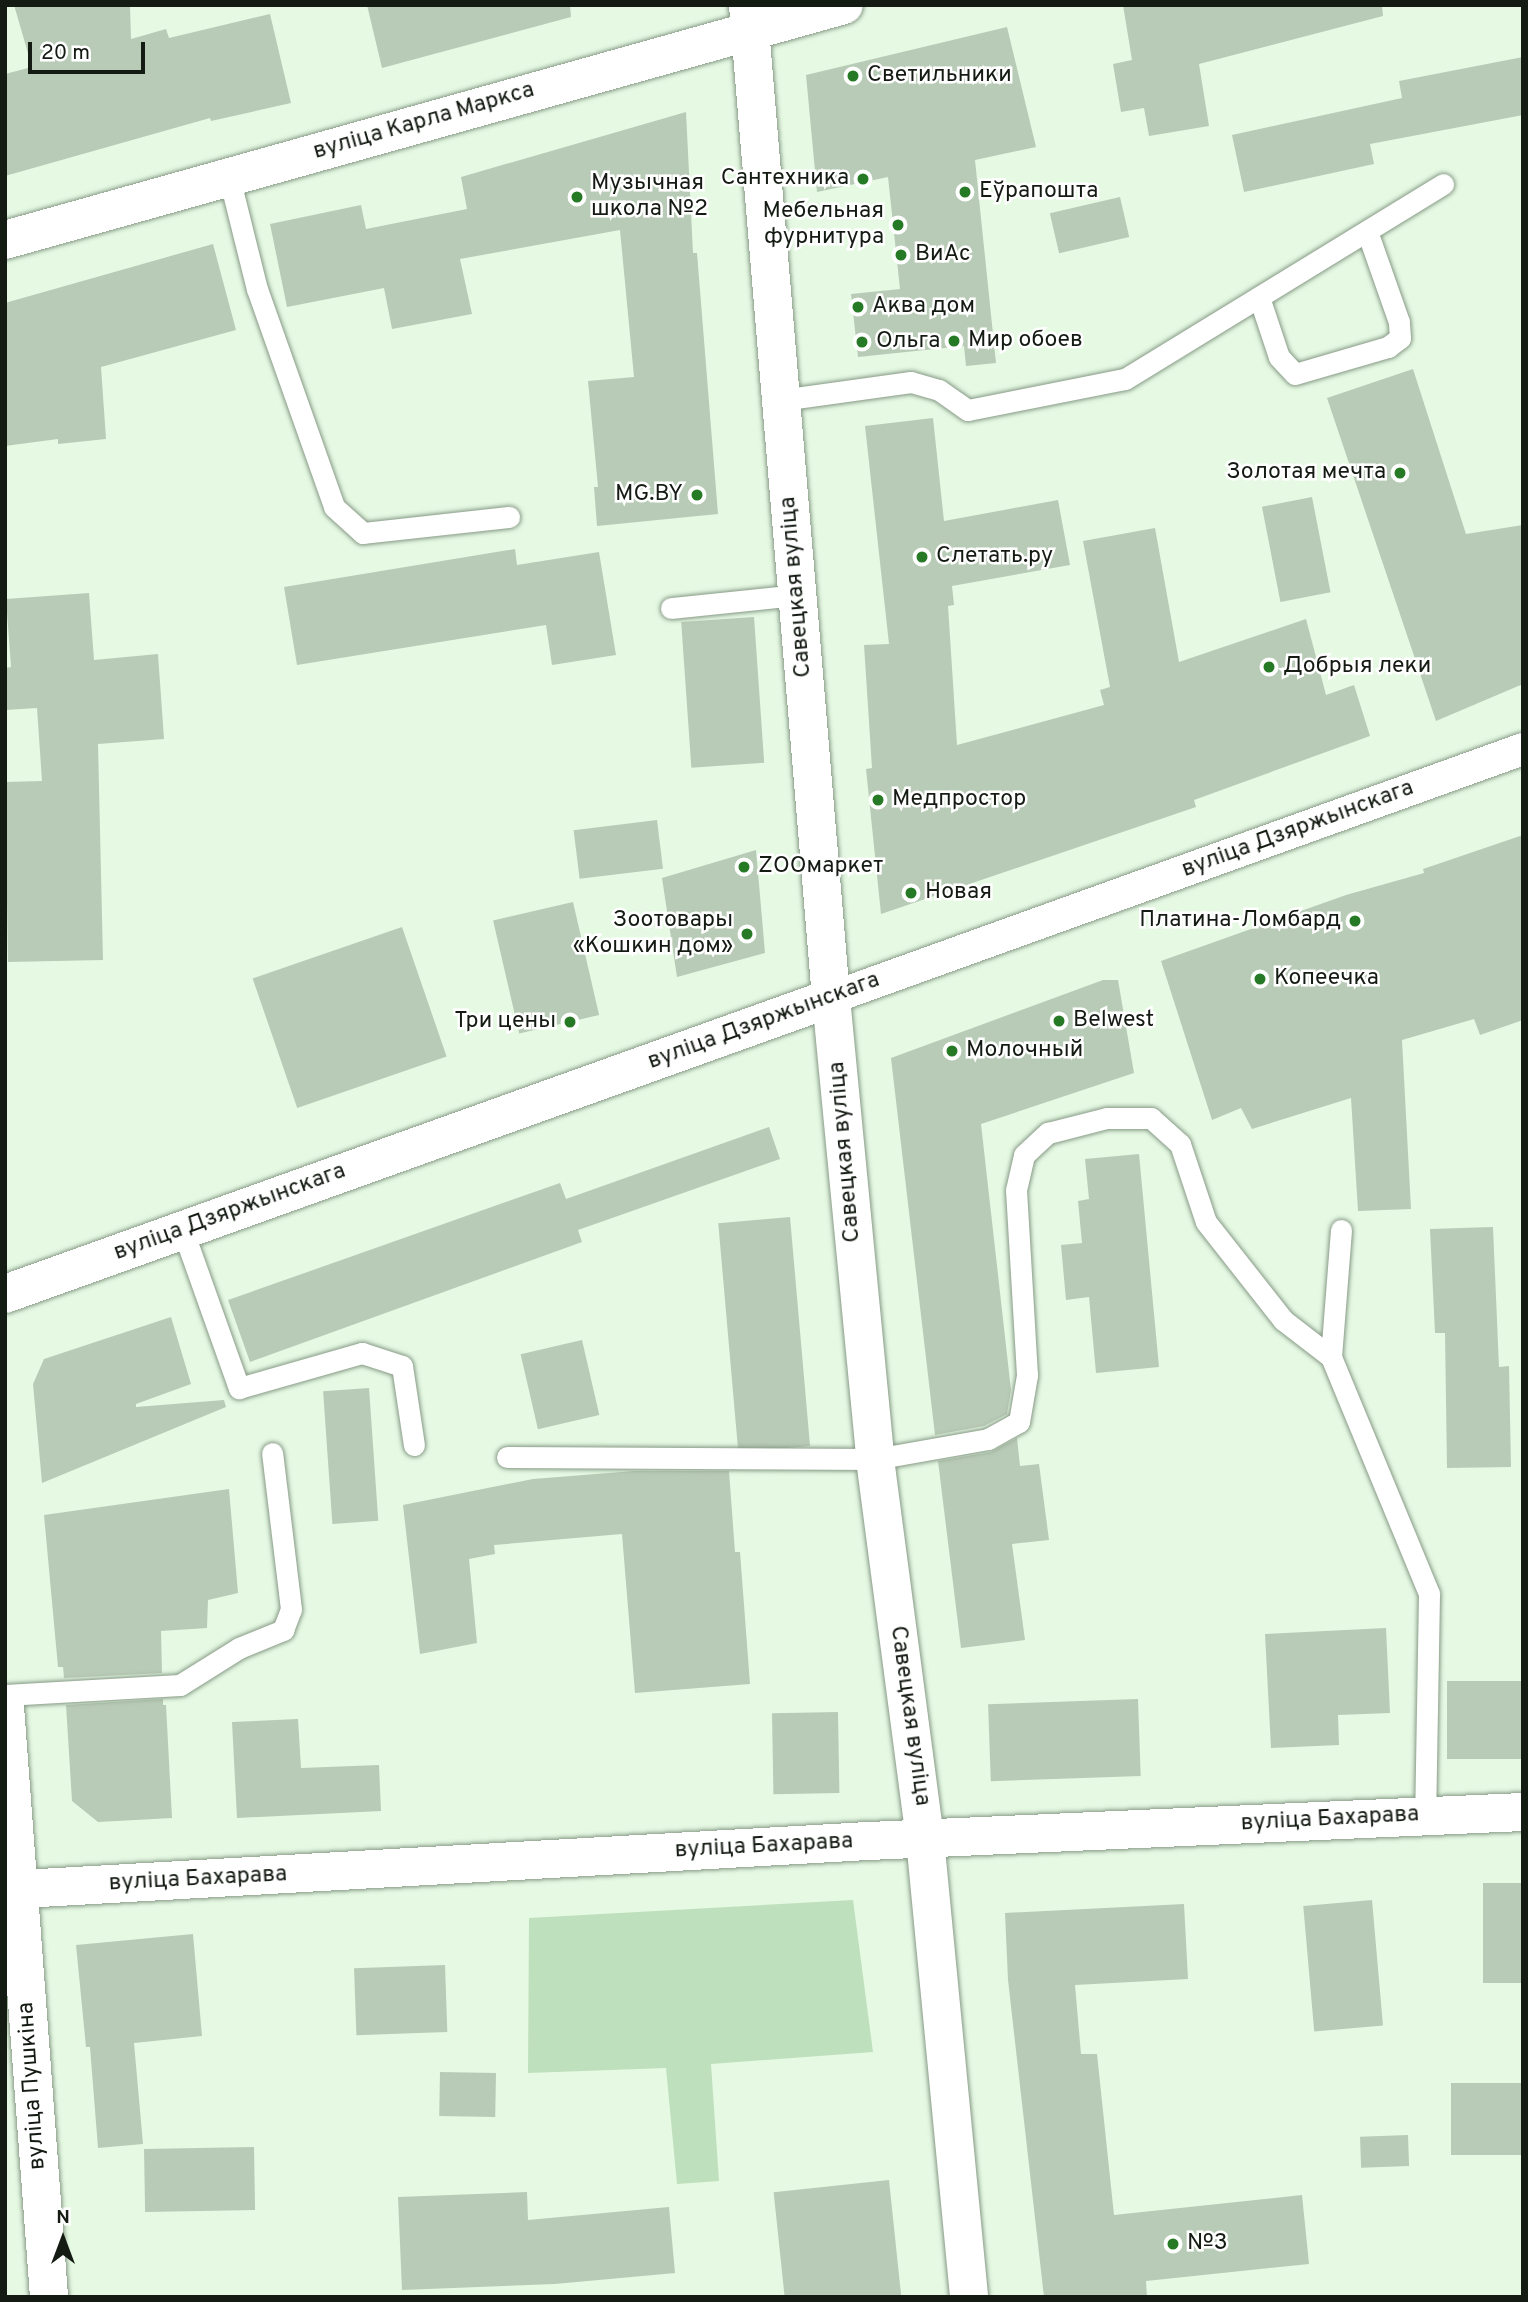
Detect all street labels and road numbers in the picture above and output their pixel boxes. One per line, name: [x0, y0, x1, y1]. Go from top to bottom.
street label: вуліца Карла Маркса: [310, 77, 538, 167]
street label: Савецкая вуліца: [775, 495, 819, 679]
street label: вуліца Дзяржынскага: [1178, 775, 1418, 885]
street label: вуліца Дзяржынскага: [644, 967, 884, 1077]
street label: Савецкая вуліца: [824, 1060, 868, 1244]
street label: вуліца Дзяржынскага: [110, 1158, 350, 1268]
street label: Савецкая вуліца: [883, 1624, 935, 1808]
street label: вуліца Бахарава: [1240, 1802, 1420, 1838]
street label: вуліца Бахарава: [674, 1829, 854, 1865]
street label: вуліца Бахарава: [108, 1862, 288, 1898]
street label: вуліца Пушкіна: [13, 2001, 53, 2171]

